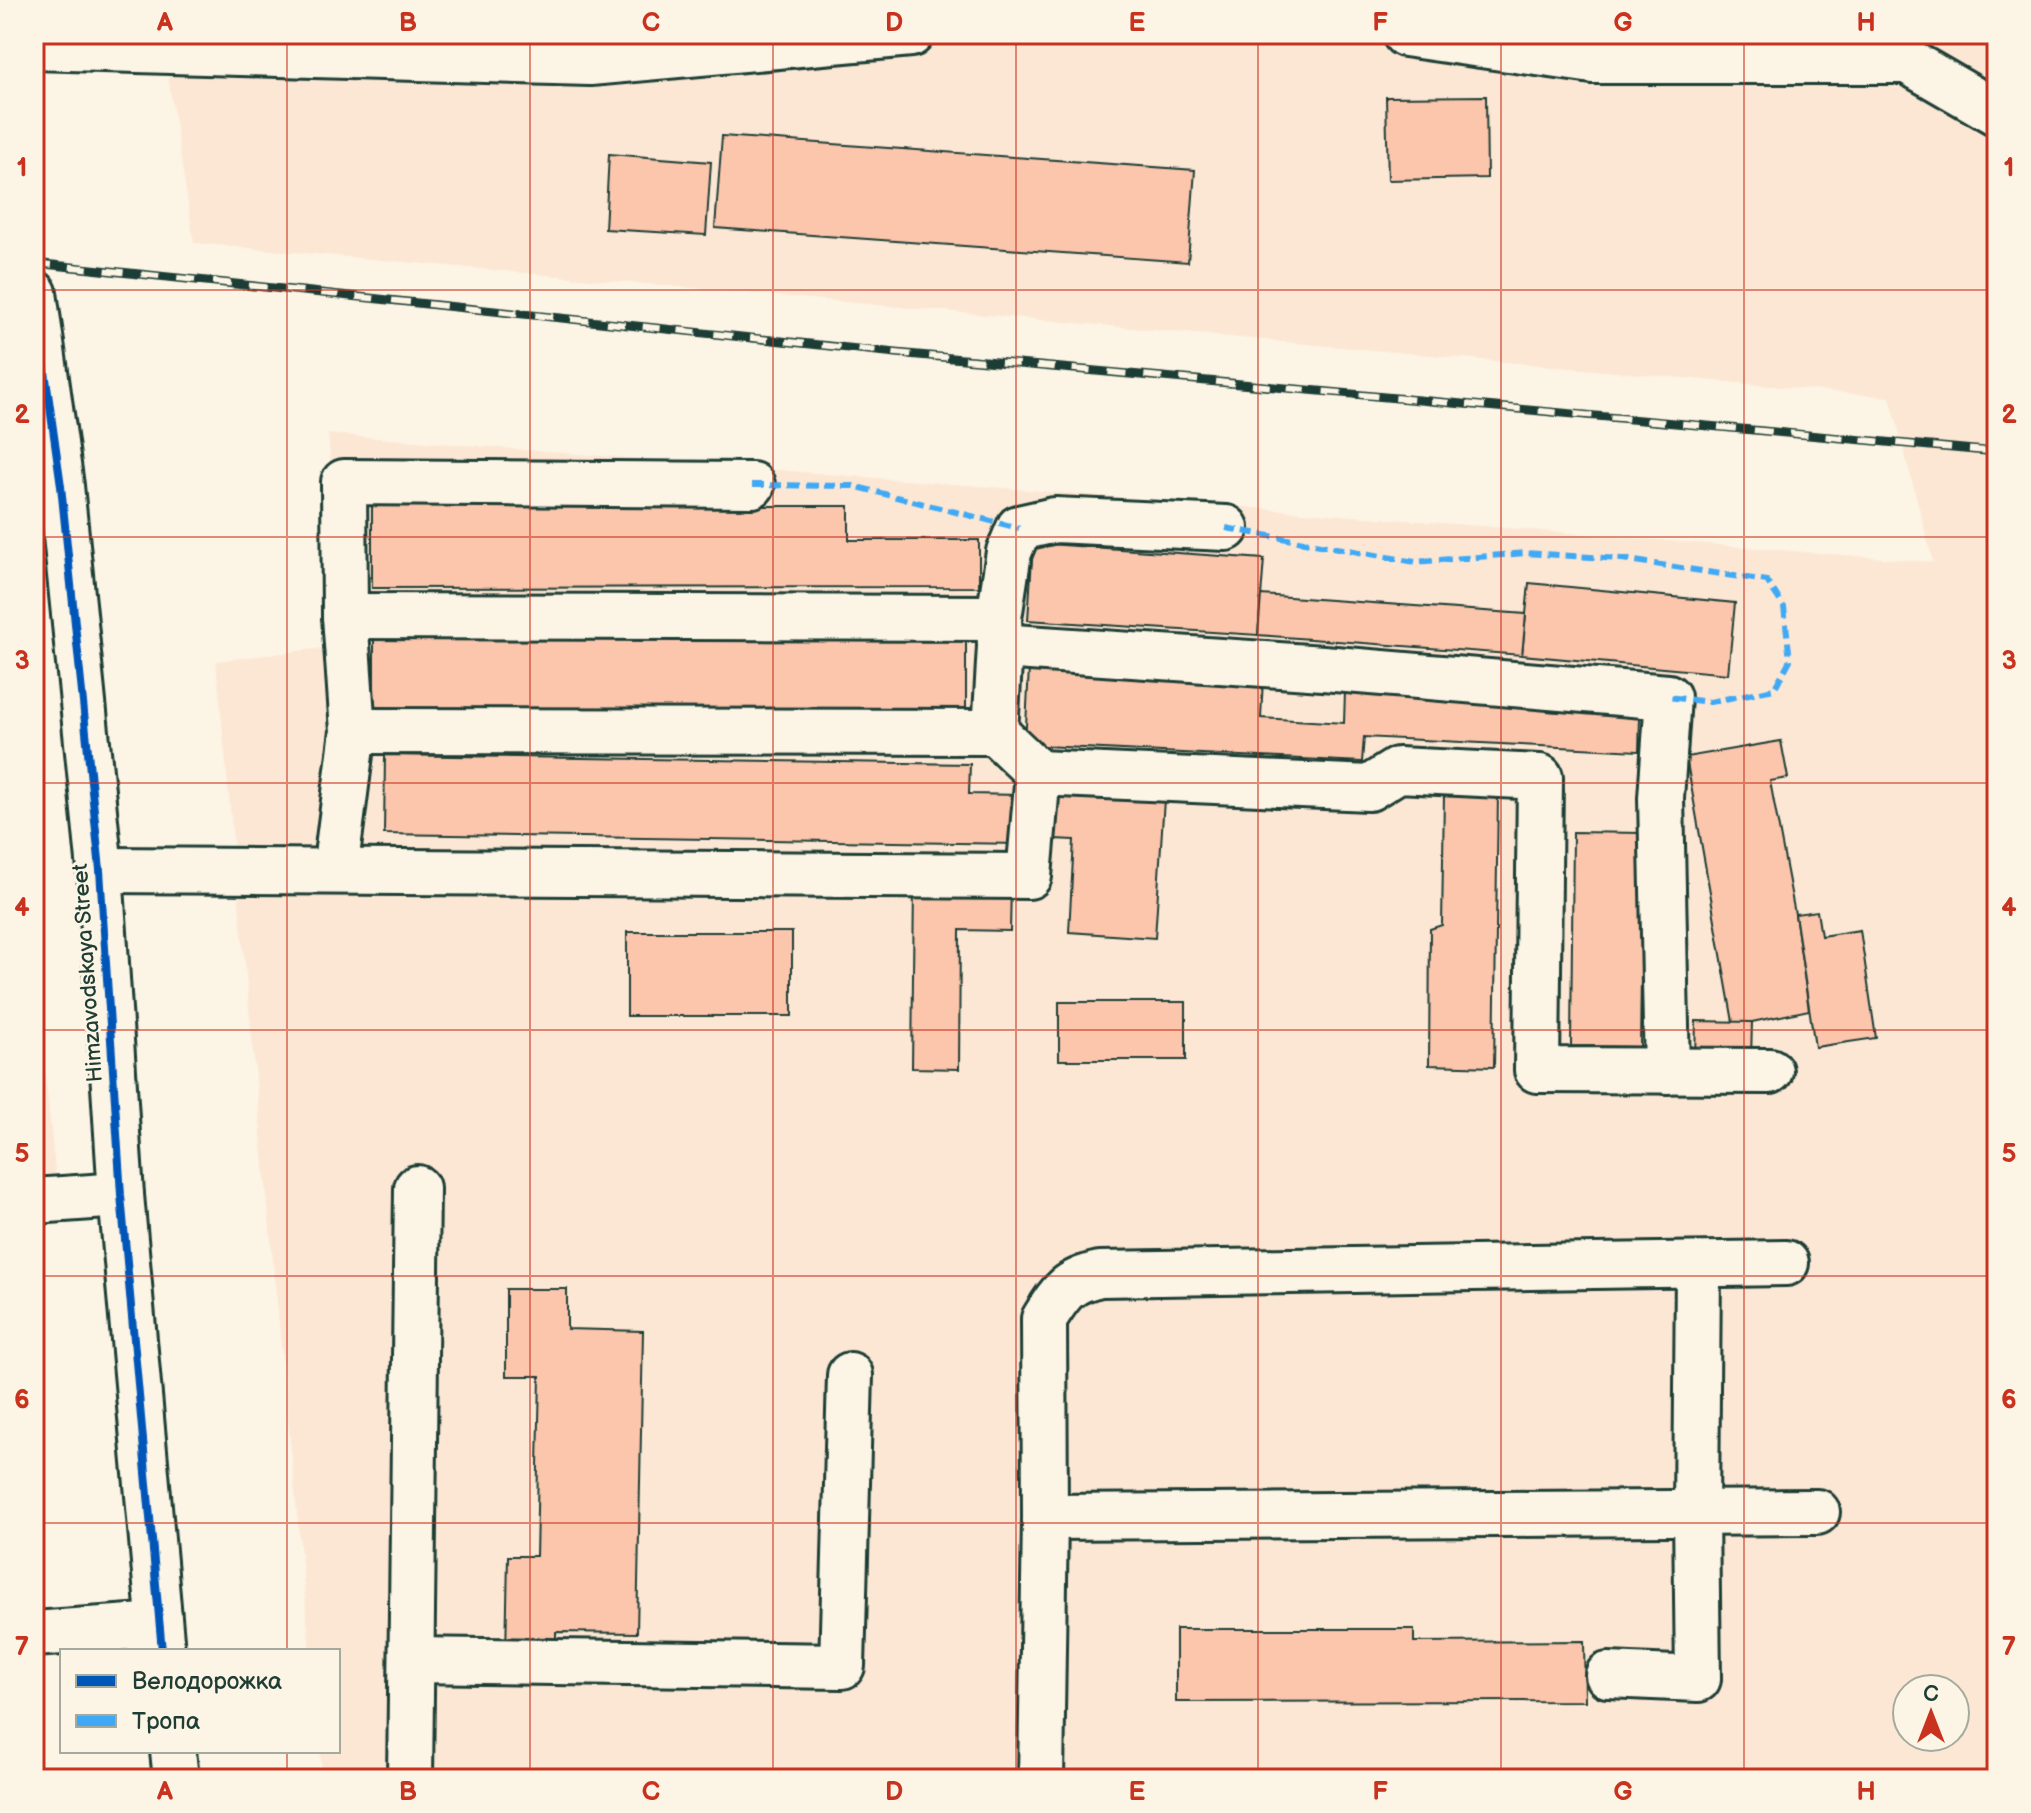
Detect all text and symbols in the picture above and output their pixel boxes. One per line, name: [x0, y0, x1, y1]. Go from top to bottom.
text: A: [156, 8, 173, 39]
text: B: [399, 8, 417, 39]
text: C: [642, 8, 660, 39]
text: D: [885, 8, 903, 39]
text: E: [1129, 8, 1146, 39]
text: F: [1372, 8, 1388, 39]
text: G: [1613, 8, 1633, 39]
text: H: [1856, 8, 1876, 39]
text: 1: [17, 153, 27, 184]
text: 1: [2004, 153, 2014, 184]
text: 2: [14, 400, 30, 431]
text: 2: [2001, 400, 2017, 431]
text: 3: [14, 646, 30, 677]
text: 3: [2001, 646, 2017, 677]
street label: Himzavodskaya Street: [67, 863, 109, 1083]
text: 4: [14, 893, 30, 924]
text: 4: [2001, 893, 2017, 924]
text: 5: [14, 1139, 30, 1170]
text: 5: [2001, 1139, 2017, 1170]
text: 6: [14, 1385, 30, 1416]
text: 6: [2001, 1385, 2017, 1416]
text: 7: [15, 1632, 29, 1663]
text: 7: [2002, 1632, 2016, 1663]
legend: [60, 1649, 340, 1753]
text: Велодорожка: [132, 1667, 282, 1696]
north arrow: [1891, 1673, 1971, 1753]
text: С: [1923, 1681, 1939, 1708]
text: Тропа: [132, 1707, 200, 1736]
text: A: [156, 1777, 173, 1808]
text: B: [399, 1777, 417, 1808]
text: C: [642, 1777, 660, 1808]
text: D: [885, 1777, 903, 1808]
text: E: [1129, 1777, 1146, 1808]
text: F: [1372, 1777, 1388, 1808]
text: G: [1613, 1777, 1633, 1808]
text: H: [1856, 1777, 1876, 1808]

